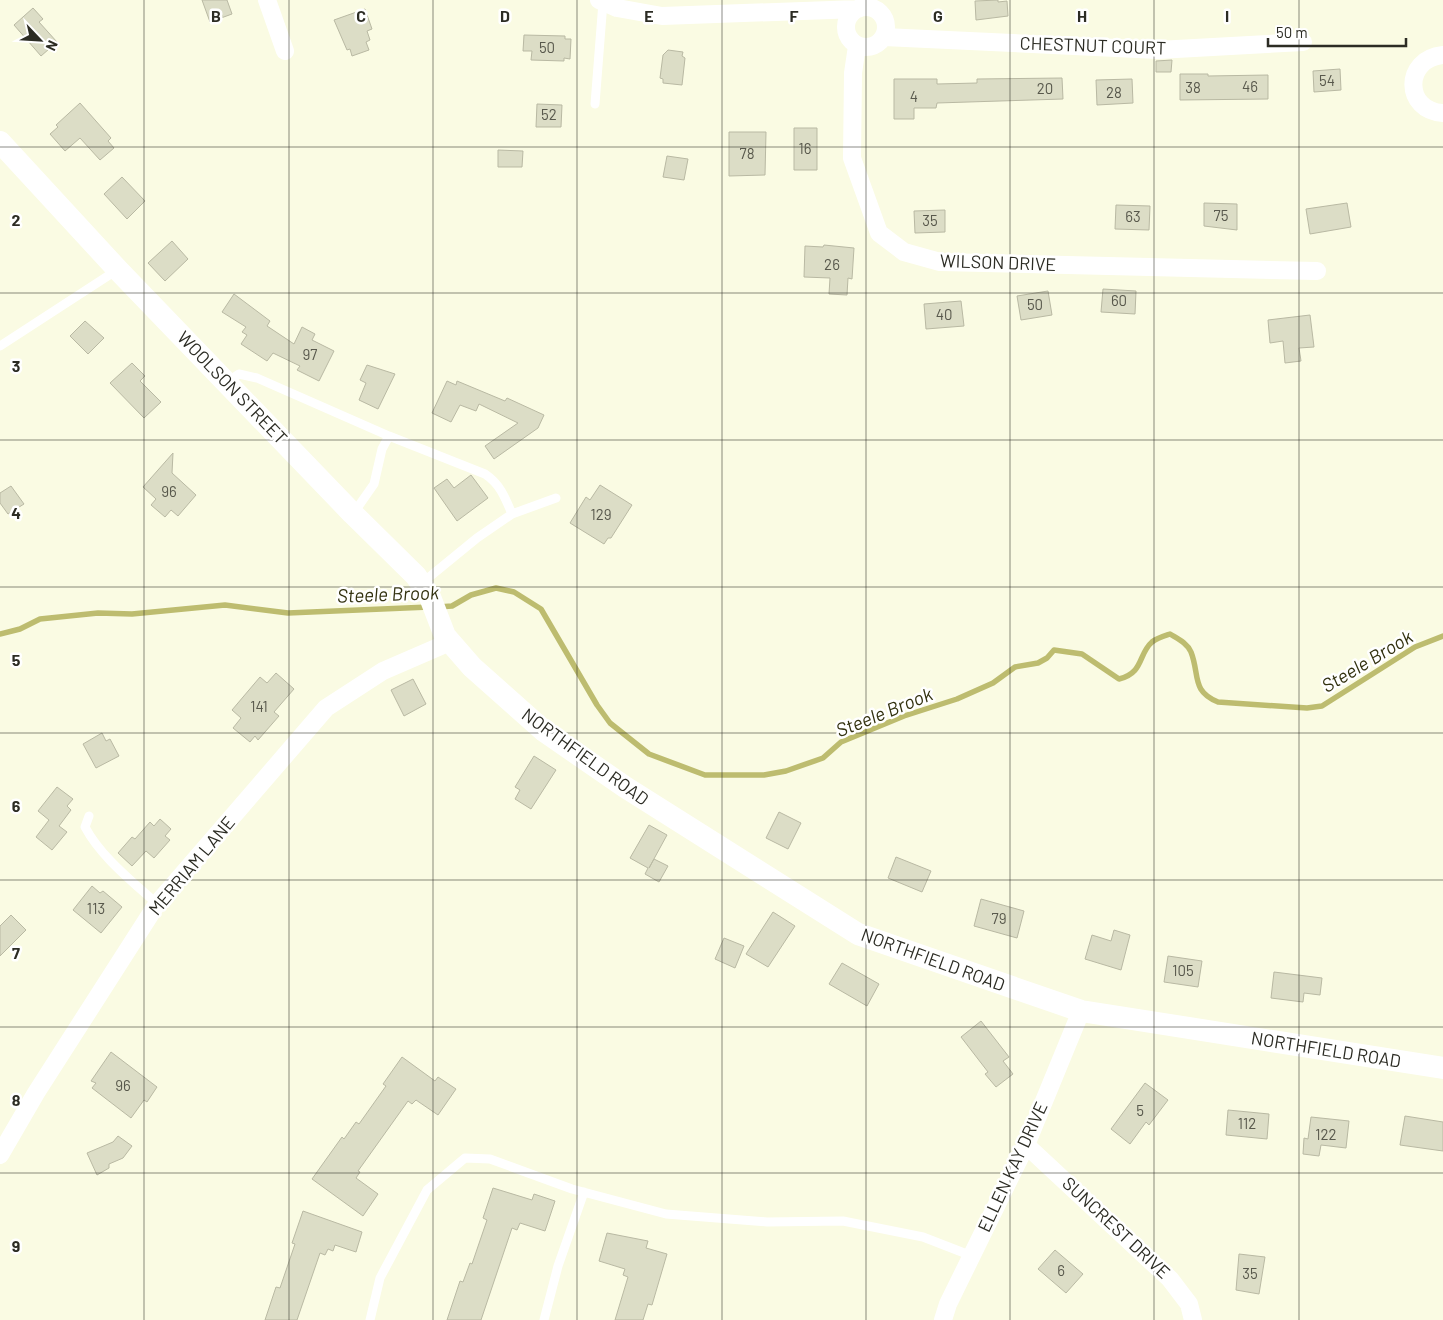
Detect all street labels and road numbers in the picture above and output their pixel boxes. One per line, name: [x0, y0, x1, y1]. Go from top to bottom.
street label: CHESTNUT COURT: [1019, 31, 1167, 59]
street label: WILSON DRIVE: [940, 249, 1056, 275]
street label: WOOLSON STREET: [173, 326, 292, 449]
street label: NORTHFIELD ROAD: [518, 703, 653, 810]
street label: MERRIAM LANE: [143, 811, 239, 919]
street label: NORTHFIELD ROAD: [858, 923, 1008, 995]
street label: NORTHFIELD ROAD: [1250, 1026, 1403, 1072]
street label: ELLEN KAY DRIVE: [972, 1098, 1052, 1235]
street label: SUNCREST DRIVE: [1058, 1172, 1175, 1283]

